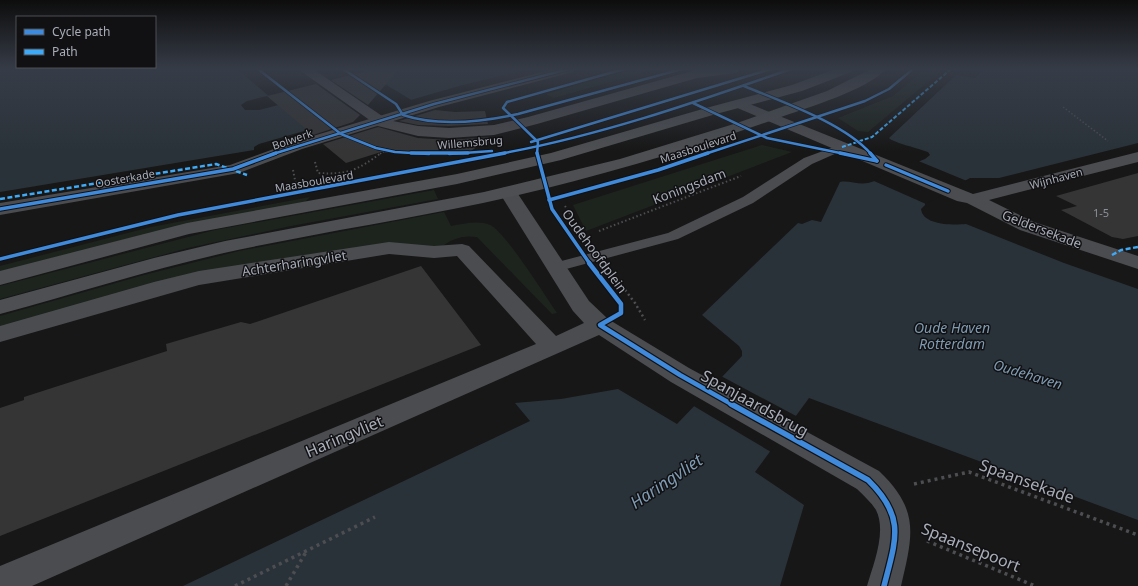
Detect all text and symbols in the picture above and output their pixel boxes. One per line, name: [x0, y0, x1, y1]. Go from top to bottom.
legend: [16, 16, 156, 68]
text: Cycle path: [52, 23, 110, 40]
text: Path: [52, 43, 78, 60]
street label: Bolwerk: [270, 125, 314, 153]
street label: Maasboulevard: [658, 128, 738, 166]
street label: Willemsbrug: [437, 132, 503, 152]
street label: Koningsdam: [650, 164, 728, 208]
street label: Wijnhaven: [1028, 164, 1084, 192]
street label: Oosterkade: [94, 165, 156, 191]
street label: Maasboulevard: [274, 167, 354, 195]
street label: Oudehoofdplein: [558, 205, 632, 297]
house number: 1-5: [1093, 205, 1109, 220]
street label: Geldersekade: [1000, 206, 1084, 252]
street label: Achterharingvliet: [241, 246, 348, 280]
water label: Oude Haven Rotterdam: [914, 318, 990, 353]
water label: Oudehaven: [991, 355, 1065, 393]
street label: Spanjaardsbrug: [697, 364, 813, 442]
street label: Haringvliet: [302, 410, 386, 462]
water label: Haringvliet: [625, 448, 708, 514]
street label: Spaansekade: [976, 454, 1078, 508]
street label: Spaansepoort: [918, 517, 1024, 577]

